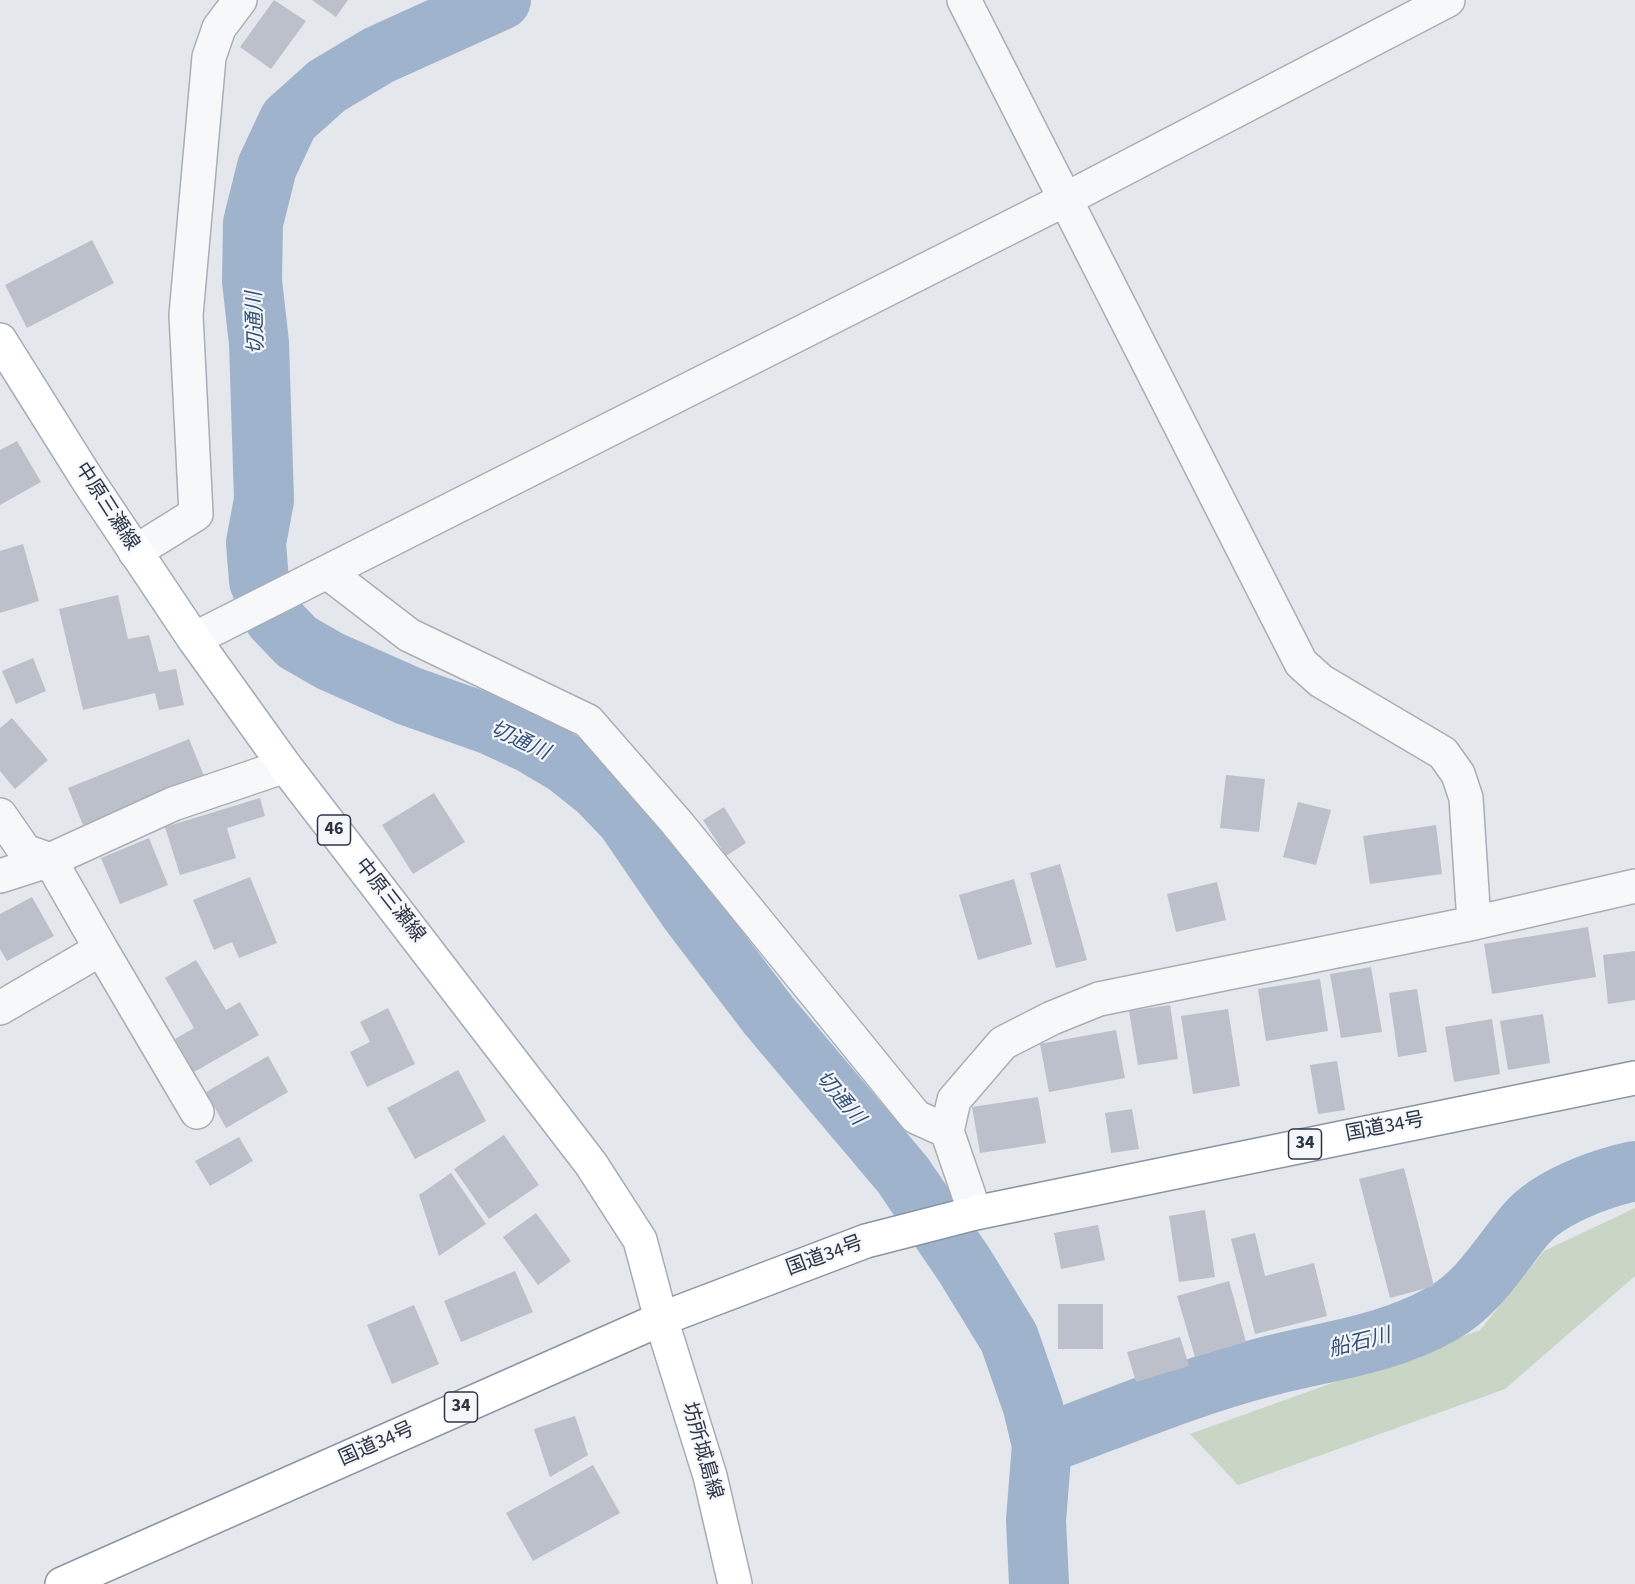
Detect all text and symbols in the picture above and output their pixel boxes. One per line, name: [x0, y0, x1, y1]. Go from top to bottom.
water label: 切通川: [243, 291, 271, 355]
street label: 中原三瀬線: [69, 459, 143, 555]
water label: 切通川: [485, 717, 553, 767]
road number: 46: [318, 815, 350, 845]
street label: 中原三瀬線: [349, 854, 429, 948]
water label: 切通川: [809, 1067, 869, 1131]
street label: 国道34号: [1344, 1109, 1426, 1147]
road number: 34: [1288, 1129, 1322, 1159]
street label: 国道34号: [783, 1232, 867, 1282]
water label: 船石川: [1326, 1324, 1394, 1364]
road number: 34: [444, 1392, 478, 1422]
street label: 坊所城島線: [676, 1400, 726, 1502]
street label: 国道34号: [336, 1418, 418, 1472]

